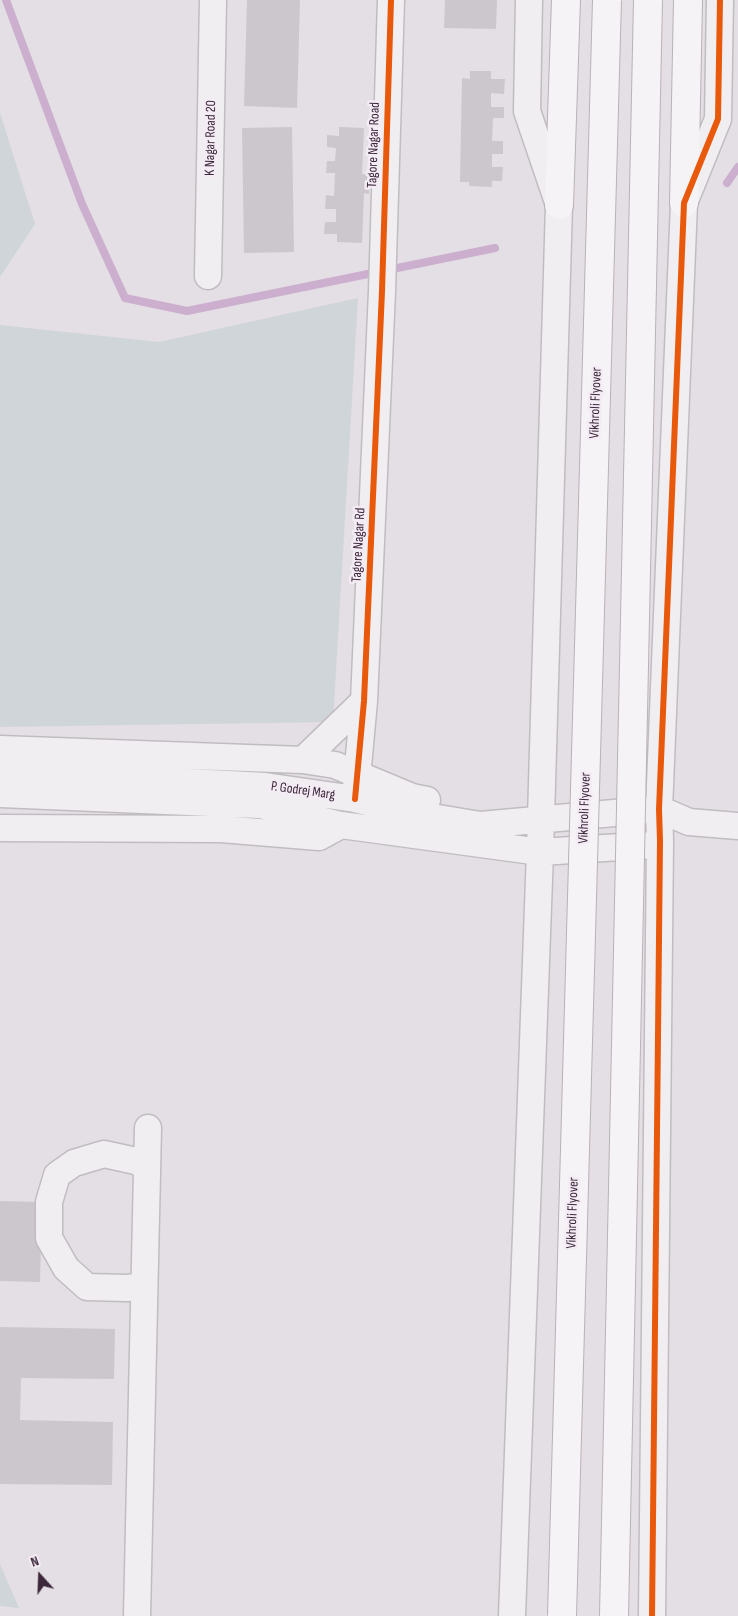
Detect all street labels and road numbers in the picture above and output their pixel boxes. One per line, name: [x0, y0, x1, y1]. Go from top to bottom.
street label: K Nagar Road 20: [202, 100, 220, 176]
street label: Tagore Nagar Road: [364, 102, 384, 188]
street label: Vikhroli Flyover: [586, 367, 606, 439]
street label: Tagore Nagar Rd: [349, 507, 369, 583]
street label: Vikhroli Flyover: [575, 772, 595, 844]
street label: P. Godrej Marg: [270, 778, 336, 804]
street label: Vikhroli Flyover: [563, 1177, 583, 1249]

